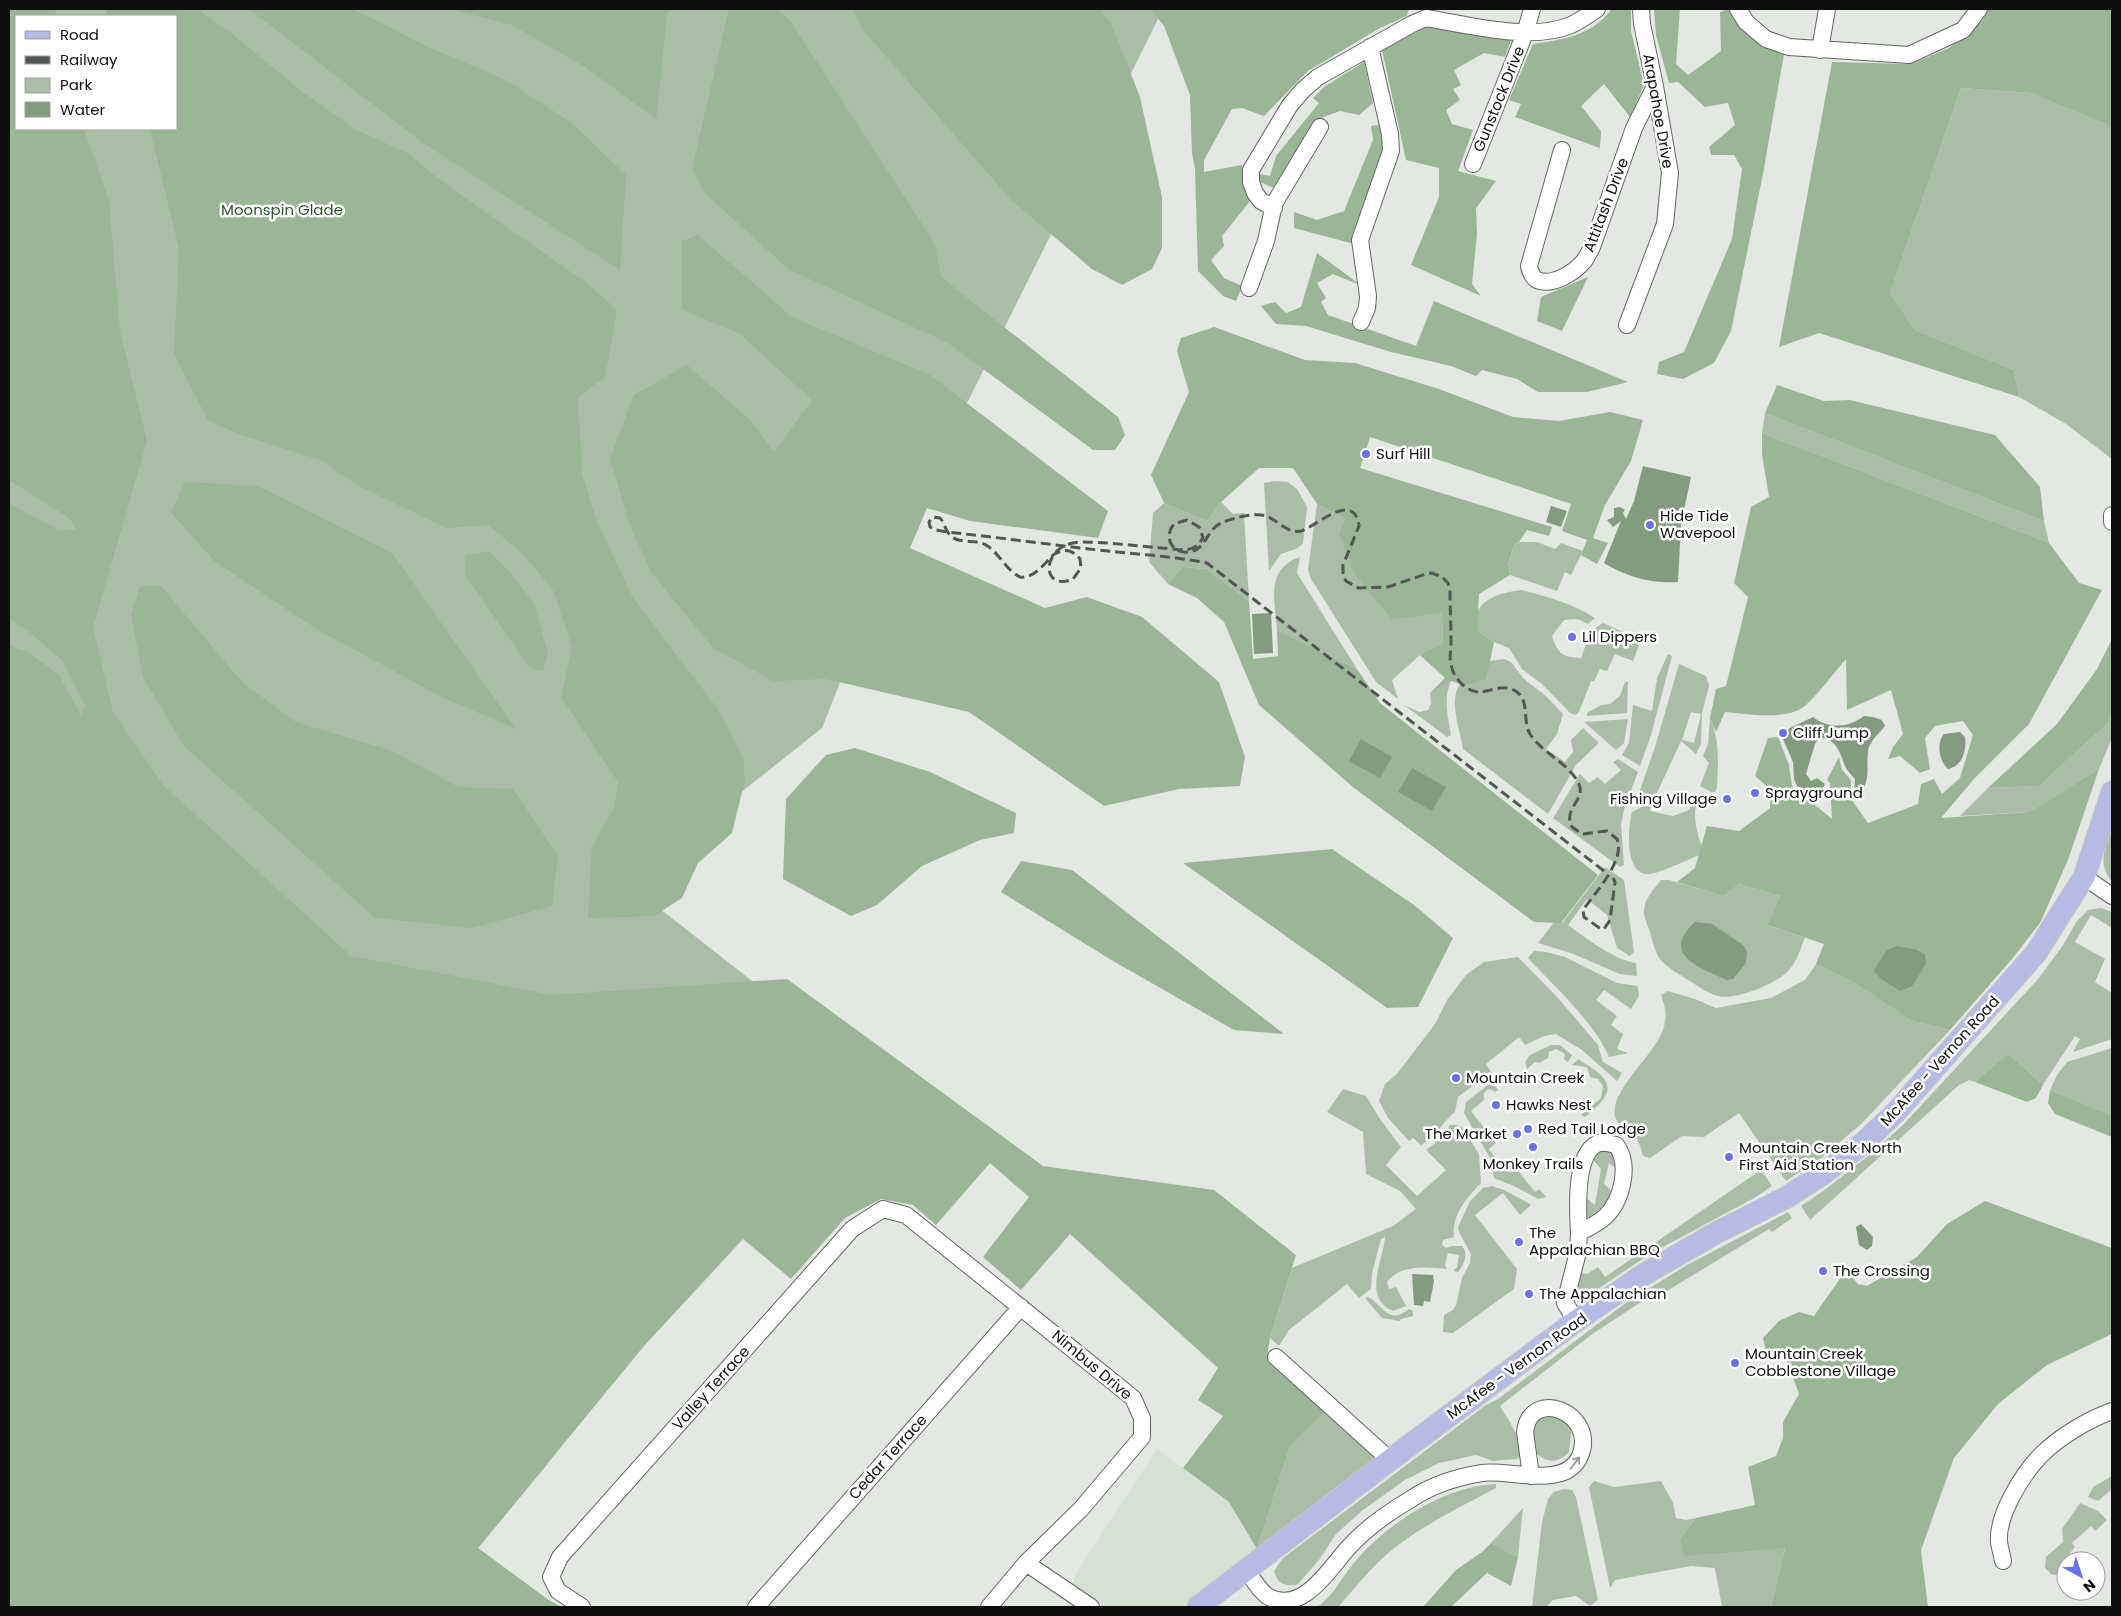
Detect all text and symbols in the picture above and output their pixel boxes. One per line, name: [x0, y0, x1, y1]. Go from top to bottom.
legend: [15, 15, 178, 130]
text: Road: [60, 24, 99, 45]
street label: Gunstock Drive: [1468, 43, 1529, 155]
text: Railway: [60, 49, 118, 70]
street label: Arapahoe Drive: [1638, 52, 1679, 170]
text: Park: [60, 74, 92, 95]
text: Water: [60, 99, 106, 120]
street label: Attitash Drive: [1578, 155, 1633, 255]
park label: Moonspin Glade: [221, 199, 343, 220]
place label: Surf Hill: [1376, 443, 1430, 464]
marker: Surf Hill: [1360, 448, 1372, 460]
place label: Hide Tide Wavepool: [1660, 505, 1736, 543]
marker: Hide Tide Wavepool: [1644, 519, 1656, 531]
place label: Lil Dippers: [1582, 626, 1657, 647]
marker: Lil Dippers: [1566, 631, 1578, 643]
place label: Cliff Jump: [1793, 722, 1869, 743]
marker: Cliff Jump: [1777, 727, 1789, 739]
place label: Sprayground: [1765, 782, 1863, 803]
marker: Sprayground: [1749, 787, 1761, 799]
place label: Fishing Village: [1610, 788, 1717, 809]
marker: Fishing Village: [1721, 793, 1733, 805]
street label: McAfee - Vernon Road: [1875, 991, 2004, 1130]
place label: Mountain Creek: [1466, 1067, 1584, 1088]
marker: Mountain Creek: [1450, 1072, 1462, 1084]
place label: Hawks Nest: [1506, 1094, 1592, 1115]
marker: Hawks Nest: [1490, 1099, 1502, 1111]
place label: Red Tail Lodge: [1538, 1118, 1646, 1139]
place label: The Market: [1425, 1123, 1507, 1144]
marker: Red Tail Lodge: [1522, 1123, 1534, 1135]
marker: The Market: [1511, 1128, 1523, 1140]
place label: Mountain Creek North First Aid Station: [1739, 1137, 1902, 1175]
marker: Monkey Trails: [1527, 1141, 1539, 1153]
marker: Mountain Creek North First Aid Station: [1723, 1151, 1735, 1163]
place label: Monkey Trails: [1483, 1153, 1583, 1174]
place label: The Appalachian BBQ: [1529, 1222, 1660, 1260]
marker: The Appalachian BBQ: [1513, 1236, 1525, 1248]
place label: The Crossing: [1833, 1260, 1930, 1281]
marker: The Crossing: [1817, 1265, 1829, 1277]
place label: The Appalachian: [1539, 1283, 1667, 1304]
marker: The Appalachian: [1523, 1288, 1535, 1300]
street label: McAfee - Vernon Road: [1442, 1307, 1591, 1424]
street label: Nimbus Drive: [1048, 1325, 1137, 1404]
street label: Valley Terrace: [667, 1341, 754, 1434]
place label: Mountain Creek Cobblestone Village: [1745, 1343, 1896, 1381]
marker: Mountain Creek Cobblestone Village: [1729, 1357, 1741, 1369]
street label: Cedar Terrace: [844, 1410, 932, 1504]
one-way arrow: [1569, 1456, 1580, 1469]
north arrow: [2056, 1551, 2106, 1601]
text: N: [2079, 1575, 2100, 1597]

